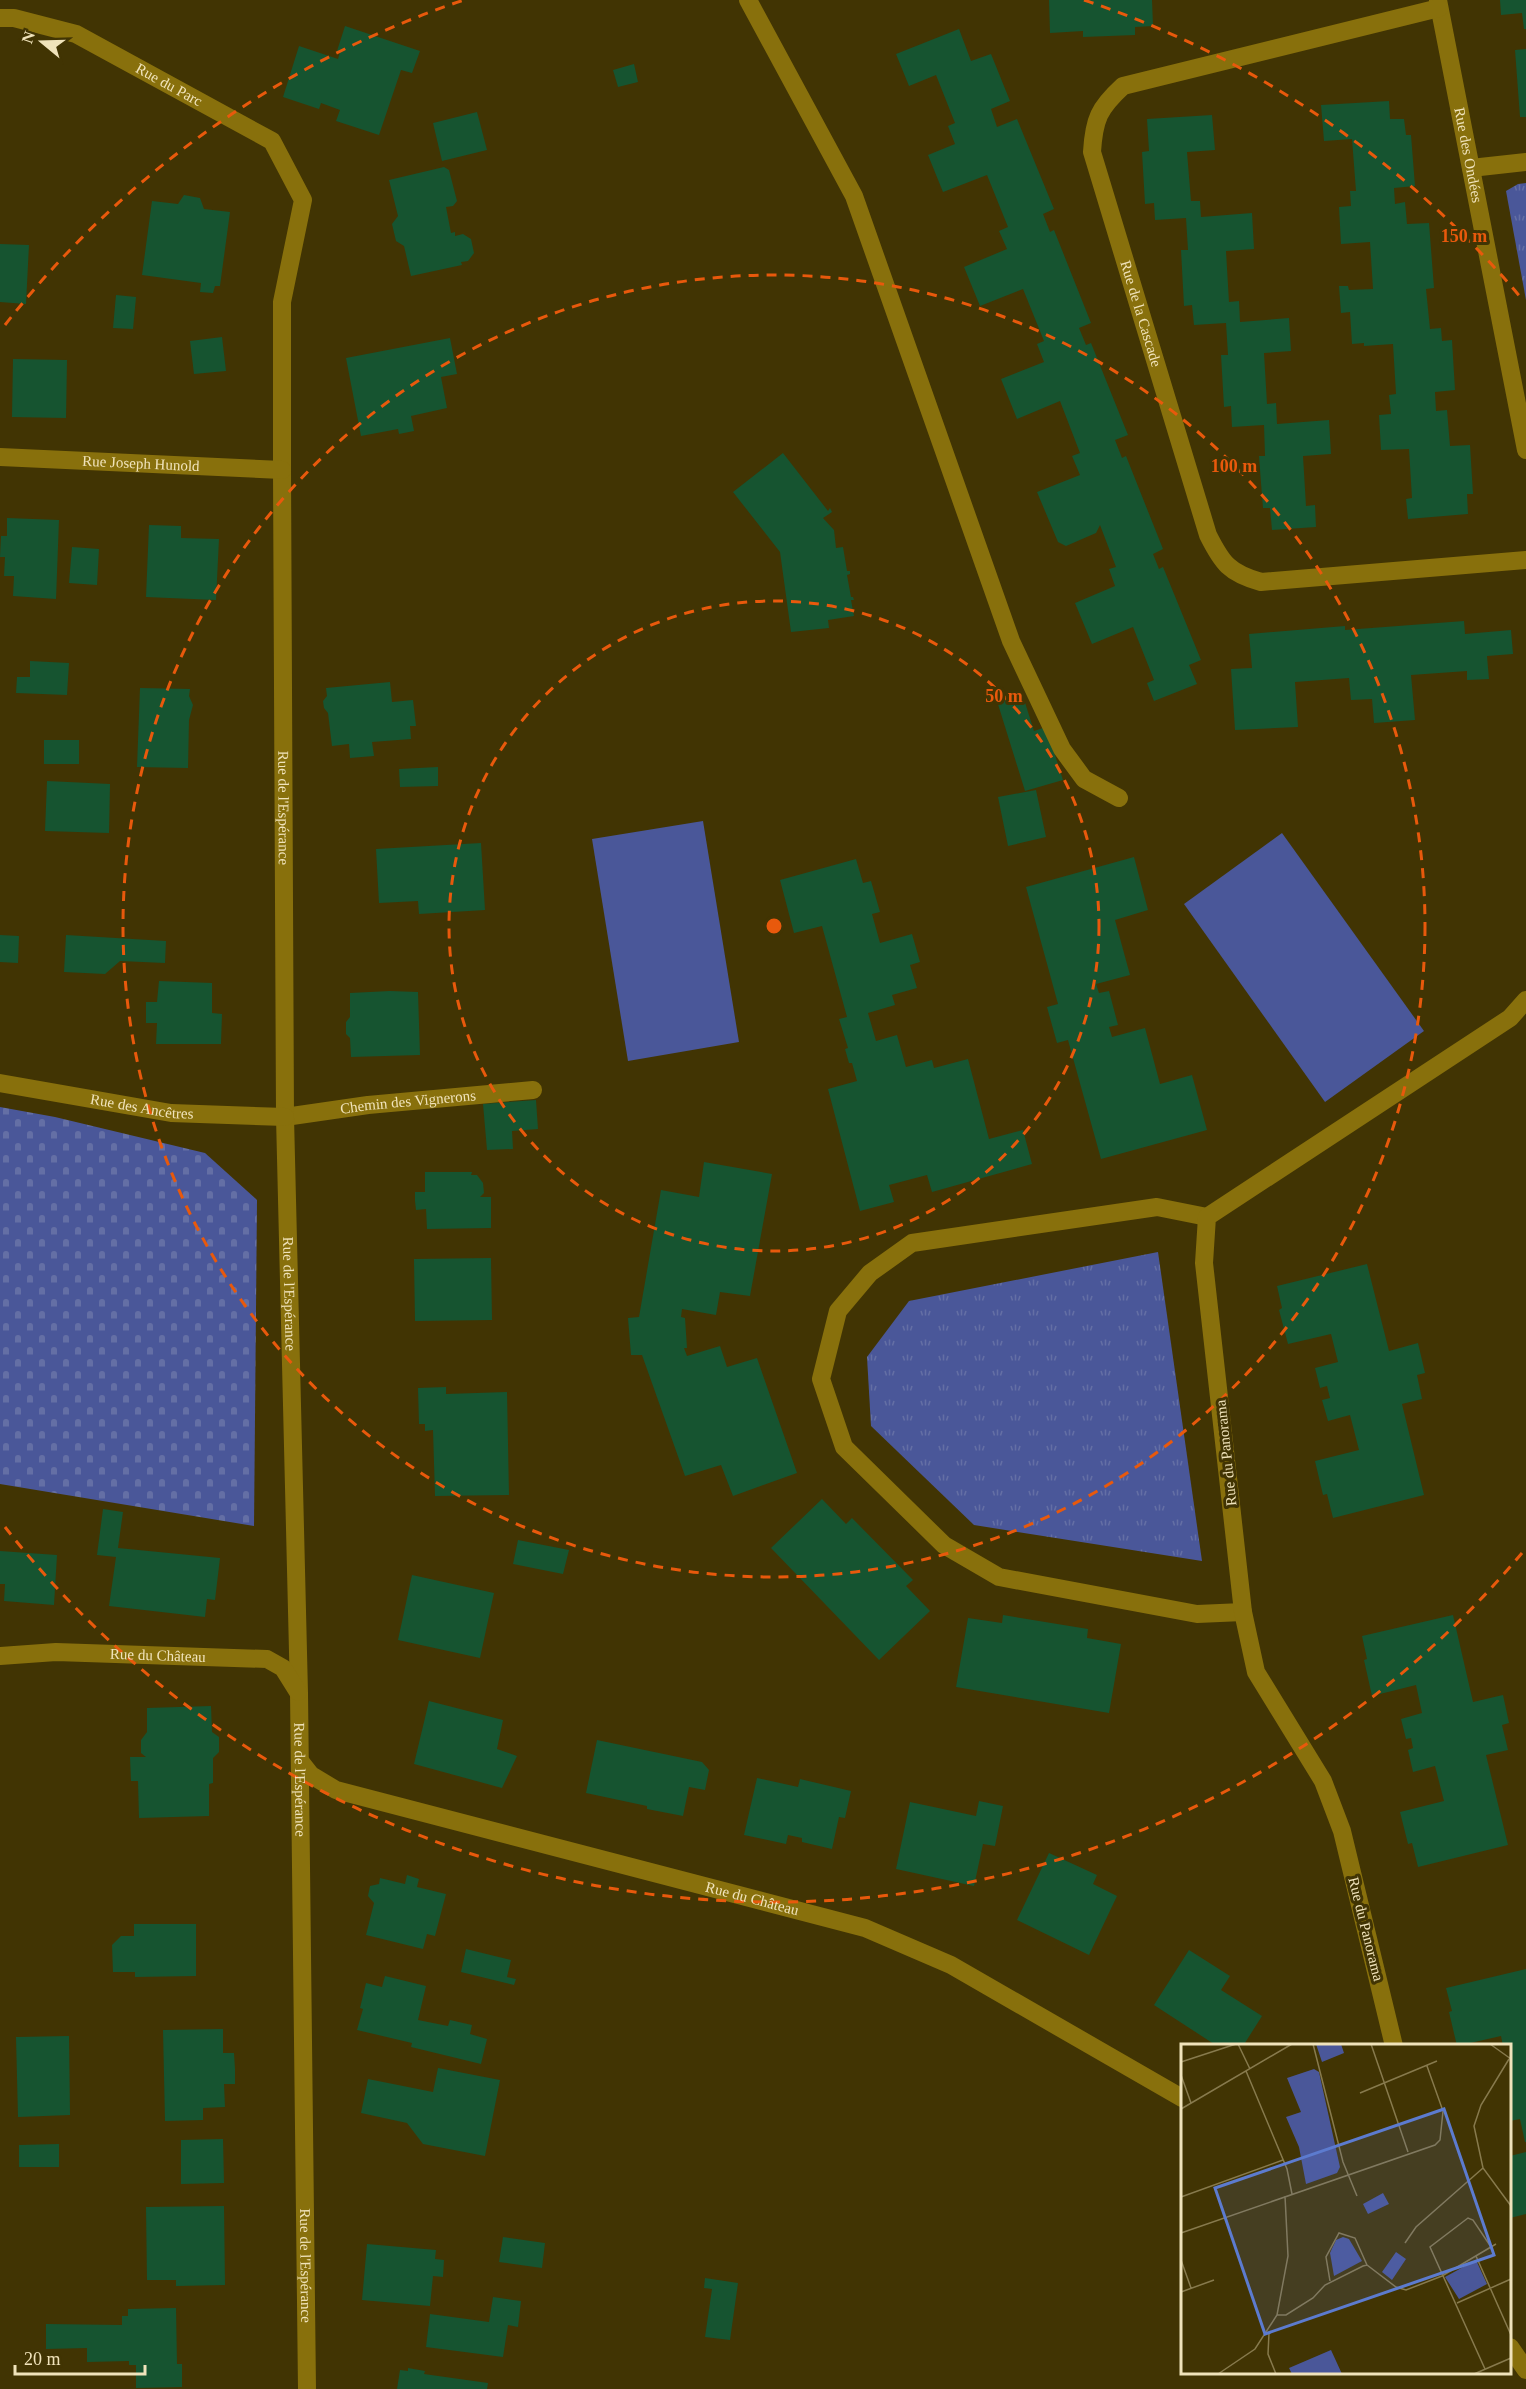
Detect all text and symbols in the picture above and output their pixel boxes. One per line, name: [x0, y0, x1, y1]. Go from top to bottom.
north arrow: [12, 12, 72, 72]
text: N: [18, 29, 38, 46]
street label: Rue du Parc: [133, 60, 205, 110]
street label: Rue des Ondées: [1451, 106, 1485, 204]
text: 150 m: [1441, 226, 1487, 246]
street label: Rue de la Cascade: [1117, 258, 1165, 369]
street label: Rue Joseph Hunold: [82, 453, 200, 474]
text: 100 m: [1211, 456, 1257, 476]
text: 50 m: [985, 686, 1023, 706]
street label: Rue de l'Espérance: [275, 751, 292, 865]
centre of rings: [764, 916, 784, 936]
street label: Chemin des Vignerons: [339, 1087, 477, 1117]
street label: Rue des Ancêtres: [89, 1091, 194, 1122]
street label: Rue de l'Espérance: [280, 1236, 299, 1352]
street label: Rue du Panorama: [1212, 1399, 1240, 1507]
street label: Rue du Château: [110, 1646, 206, 1665]
street label: Rue de l'Espérance: [291, 1722, 309, 1837]
street label: Rue du Panorama: [1345, 1875, 1387, 1983]
street label: Rue du Château: [704, 1879, 801, 1919]
inset map: [1181, 2044, 1511, 2374]
street label: Rue de l'Espérance: [297, 2208, 314, 2323]
scale bar: [15, 2338, 146, 2376]
text: 20 m: [24, 2349, 61, 2369]

